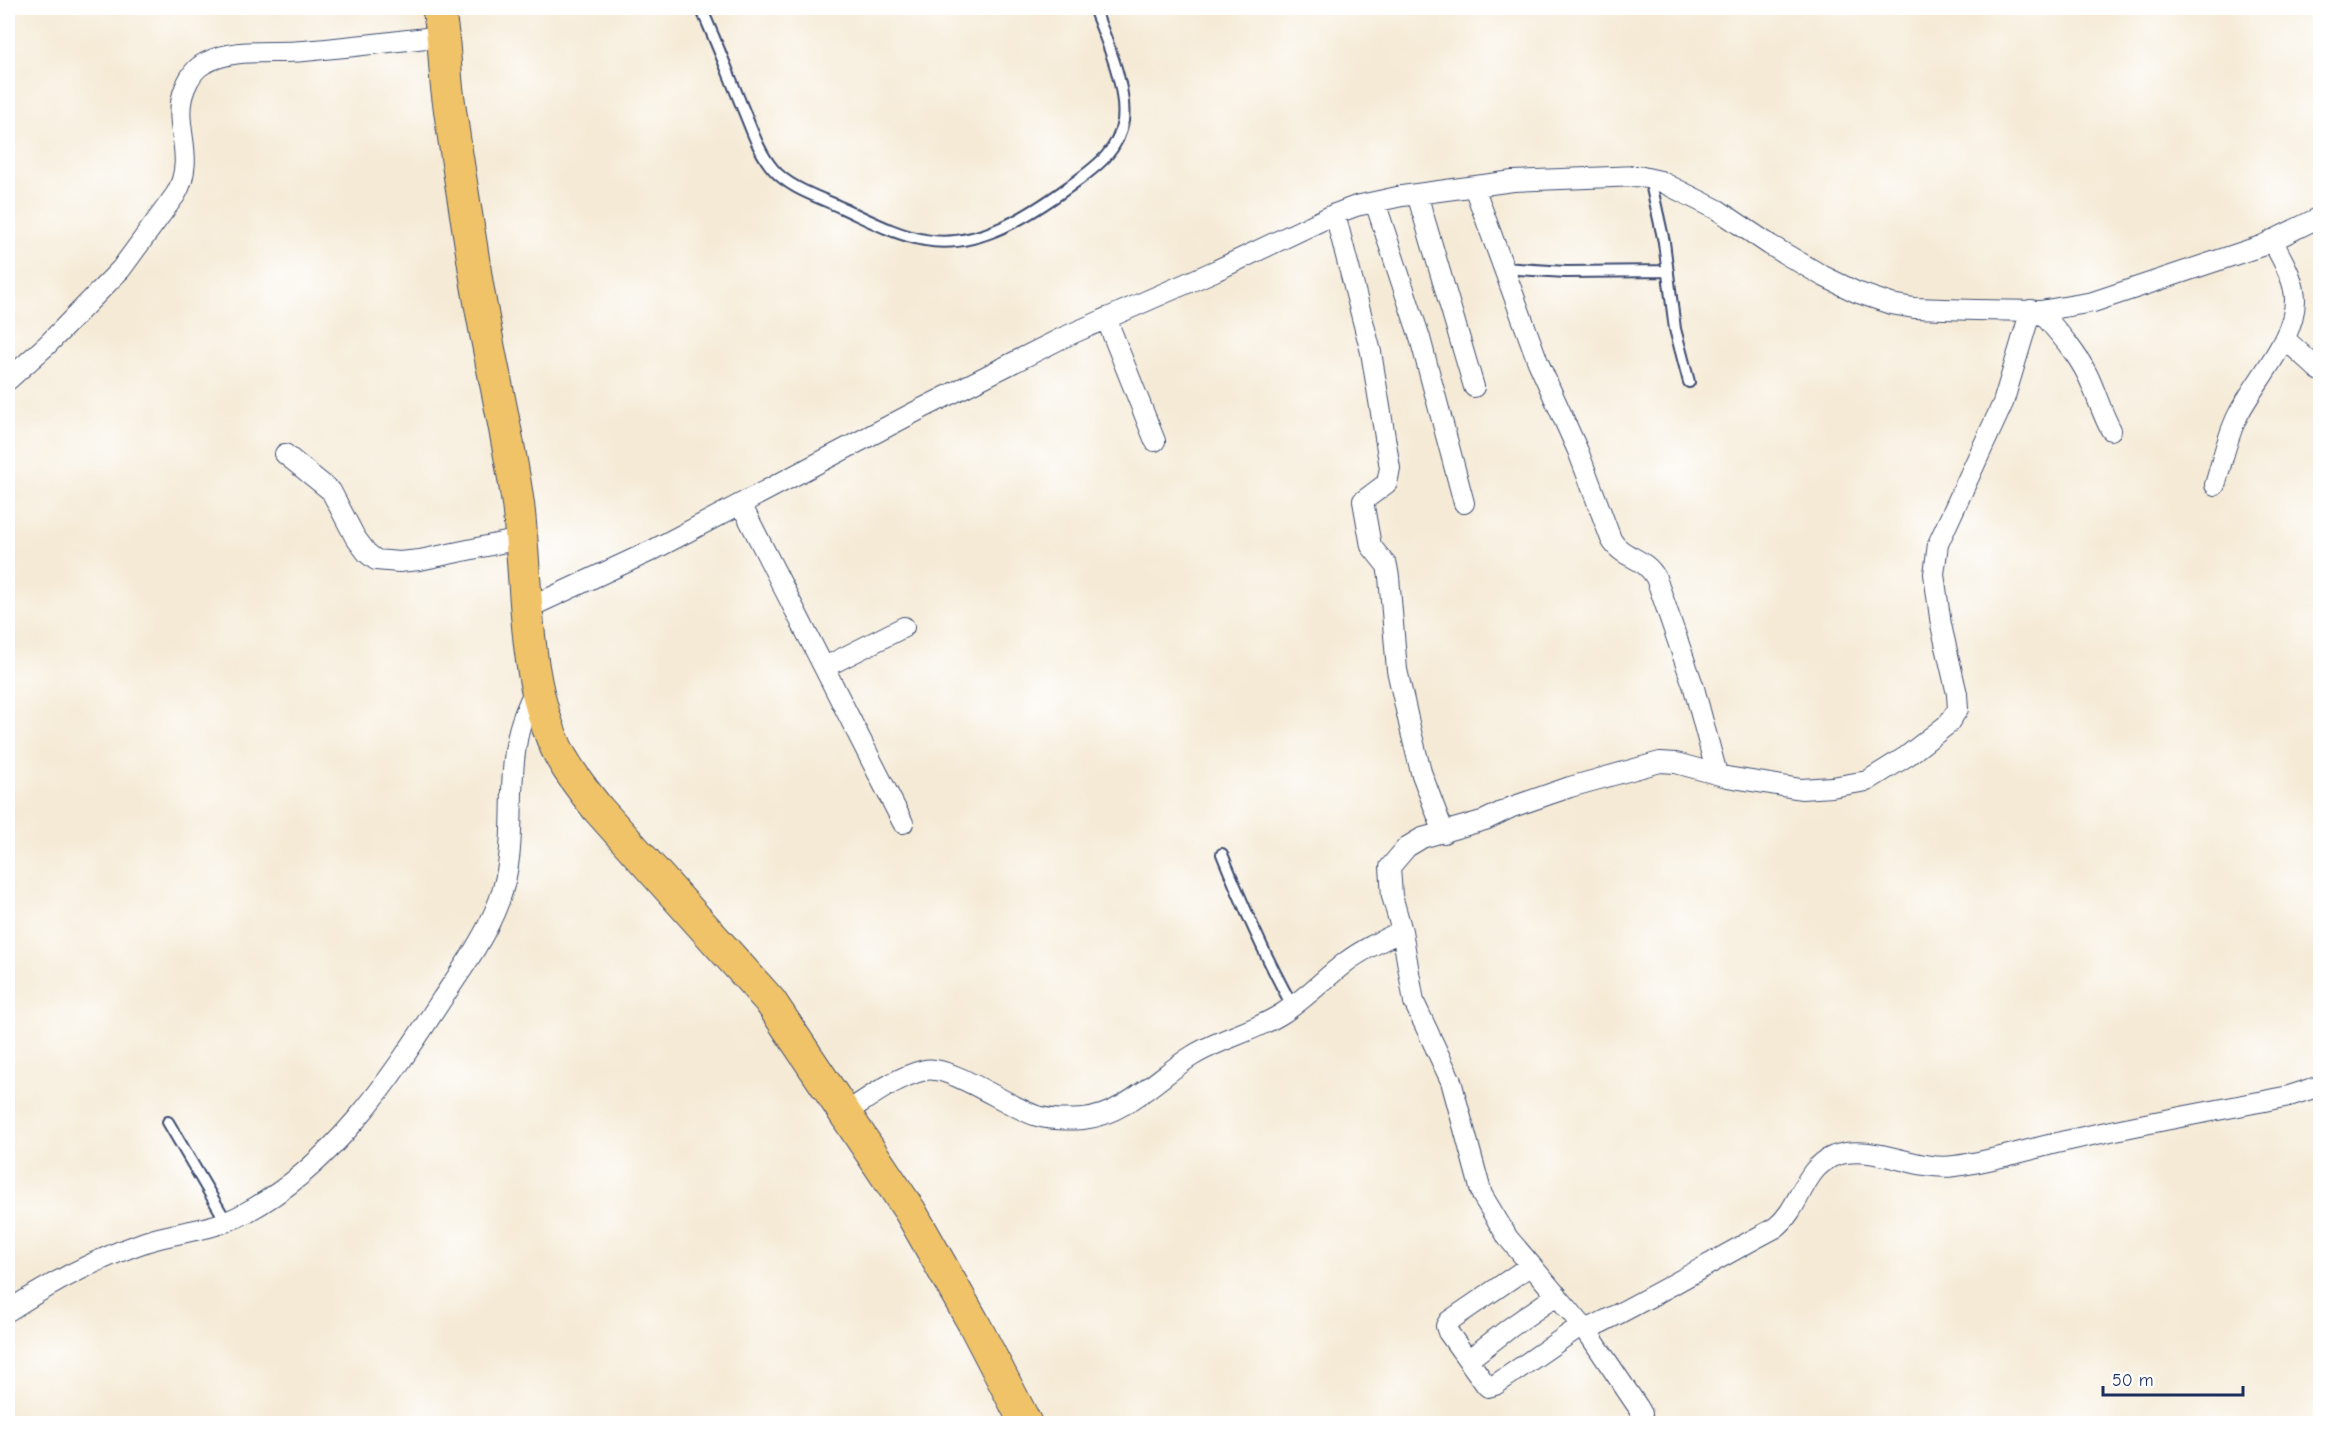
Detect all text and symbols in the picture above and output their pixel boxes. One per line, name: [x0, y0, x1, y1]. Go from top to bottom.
scale bar: [2103, 1359, 2242, 1397]
text: 50 m: [2112, 1370, 2154, 1391]

